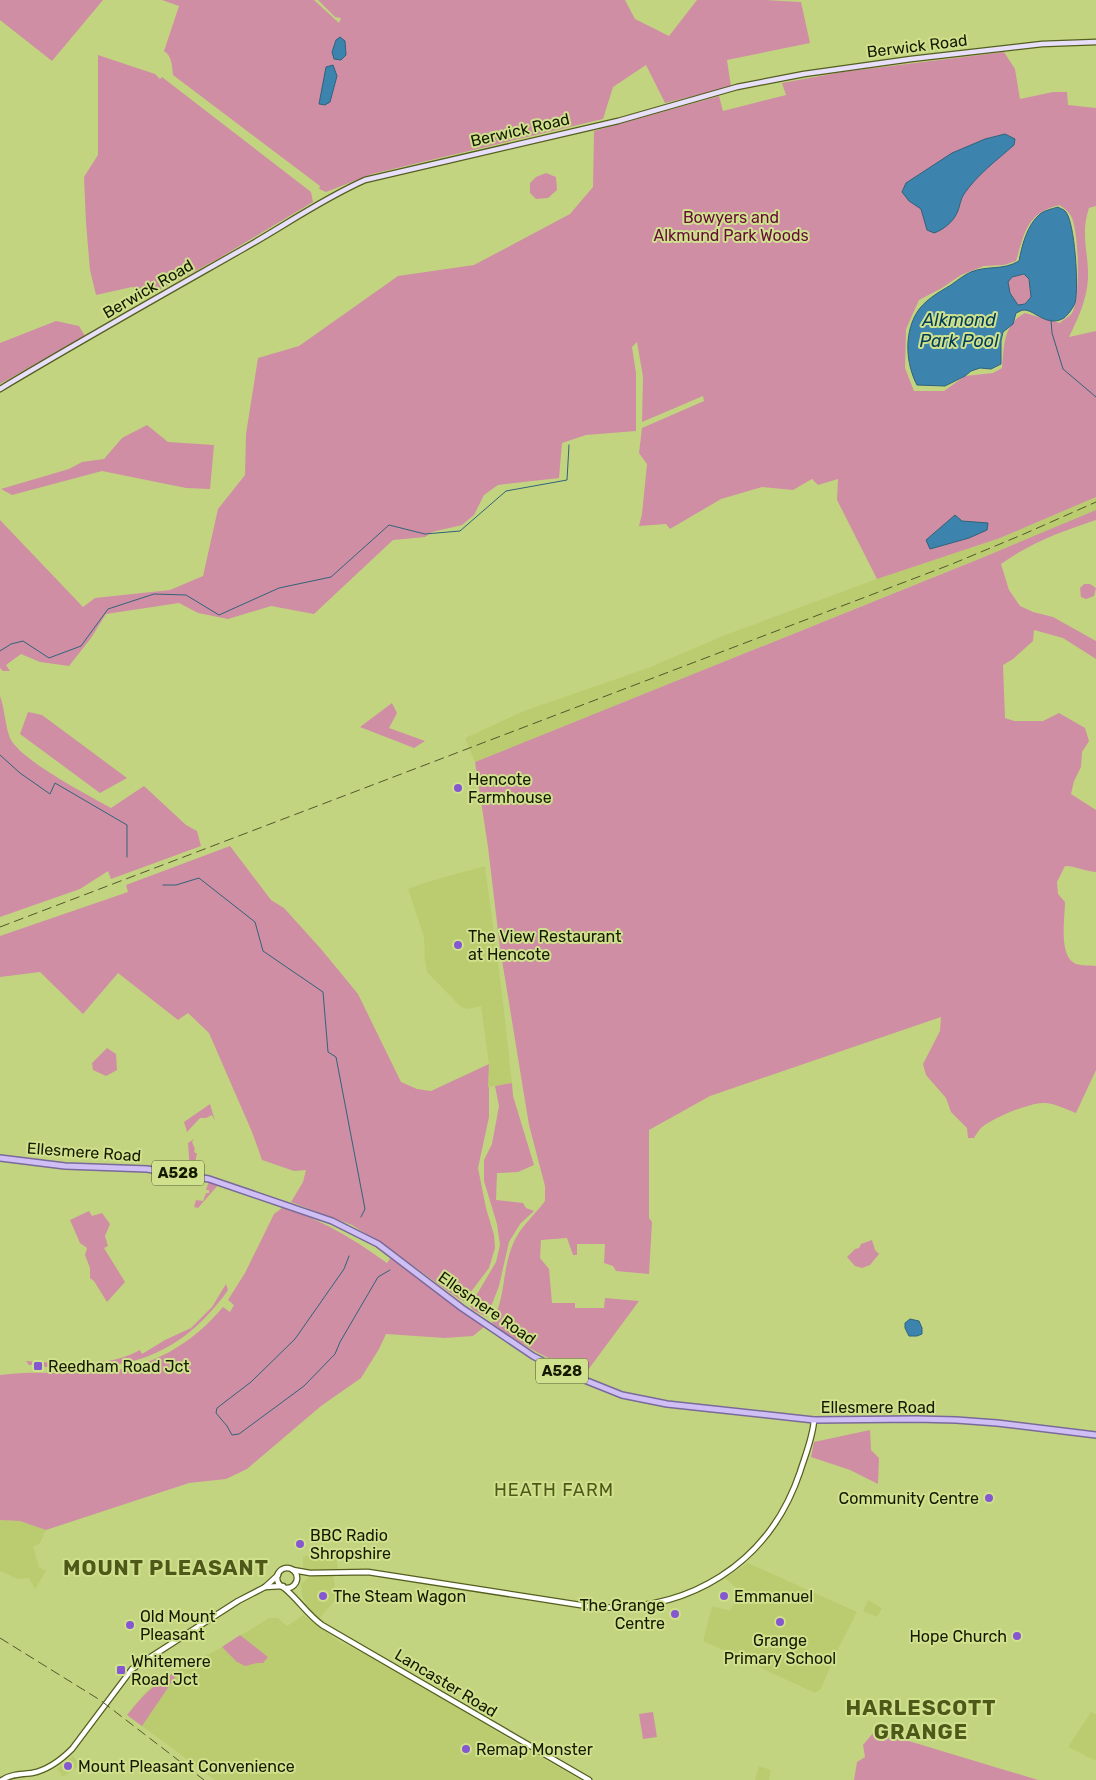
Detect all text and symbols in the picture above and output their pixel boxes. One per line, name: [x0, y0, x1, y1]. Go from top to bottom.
street label: Berwick Road: [866, 30, 968, 62]
street label: Berwick Road: [469, 109, 571, 151]
park label: Bowyers and Alkmund Park Woods: [653, 208, 809, 245]
street label: Berwick Road: [99, 255, 197, 323]
water label: Alkmond Park Pool: [919, 309, 999, 352]
place label: Hencote Farmhouse: [468, 770, 552, 807]
marker: Hencote Farmhouse: [452, 782, 464, 794]
place label: The View Restaurant at Hencote: [468, 927, 621, 964]
marker: The View Restaurant at Hencote: [452, 939, 464, 951]
street label: Ellesmere Road: [26, 1139, 142, 1165]
road number: A528: [152, 1160, 204, 1186]
street label: Ellesmere Road: [435, 1267, 539, 1349]
place label: Reedham Road Jct: [48, 1357, 190, 1376]
road number: A528: [536, 1358, 588, 1384]
marker: Reedham Road Jct: [32, 1360, 44, 1372]
street label: Ellesmere Road: [821, 1398, 935, 1417]
district label: HEATH FARM: [494, 1479, 614, 1501]
place label: Community Centre: [839, 1489, 979, 1508]
marker: Community Centre: [983, 1492, 995, 1504]
place label: BBC Radio Shropshire: [310, 1526, 391, 1563]
marker: BBC Radio Shropshire: [294, 1538, 306, 1550]
district label: MOUNT PLEASANT: [63, 1555, 269, 1580]
place label: The Steam Wagon: [333, 1587, 466, 1606]
place label: Emmanuel: [734, 1587, 813, 1606]
marker: The Steam Wagon: [317, 1590, 329, 1602]
marker: Emmanuel: [718, 1590, 730, 1602]
place label: The Grange Centre: [580, 1596, 665, 1633]
place label: Old Mount Pleasant: [140, 1607, 216, 1644]
marker: The Grange Centre: [669, 1608, 681, 1620]
marker: Grange Primary School: [774, 1616, 786, 1628]
marker: Old Mount Pleasant: [124, 1619, 136, 1631]
place label: Hope Church: [909, 1627, 1007, 1646]
marker: Hope Church: [1011, 1630, 1023, 1642]
place label: Grange Primary School: [724, 1631, 836, 1668]
street label: Lancaster Road: [391, 1645, 501, 1721]
place label: Whitemere Road Jct: [131, 1652, 211, 1689]
marker: Whitemere Road Jct: [115, 1664, 127, 1676]
district label: HARLESCOTT GRANGE: [846, 1695, 997, 1744]
place label: Remap Monster: [476, 1740, 593, 1759]
marker: Remap Monster: [460, 1743, 472, 1755]
place label: Mount Pleasant Convenience: [78, 1757, 295, 1776]
marker: Mount Pleasant Convenience: [62, 1760, 74, 1772]

